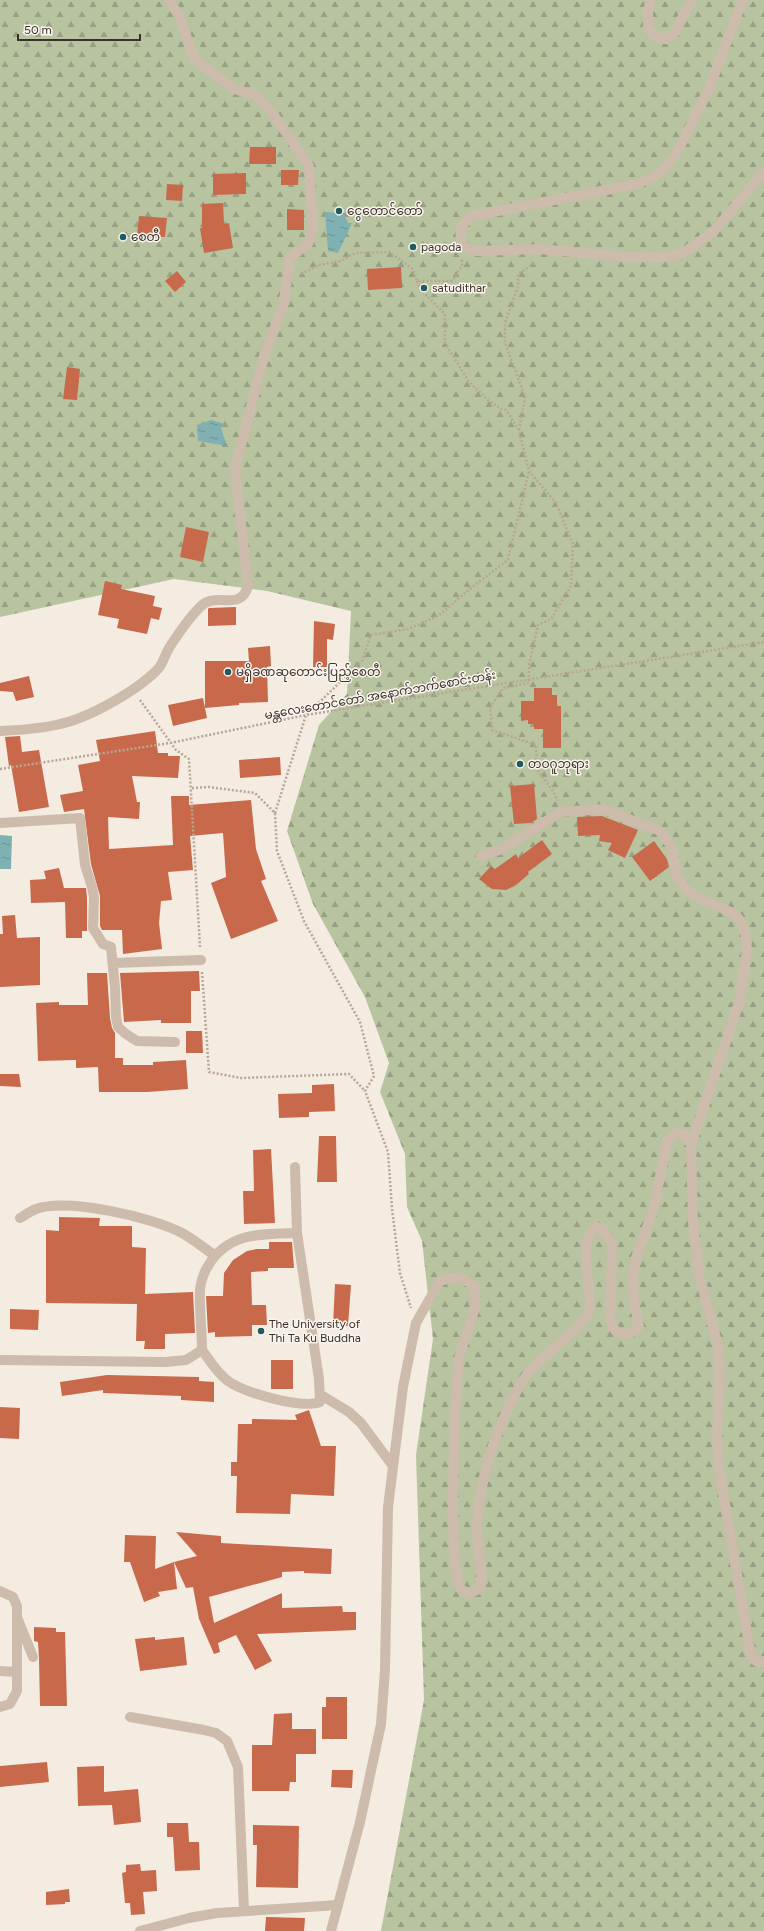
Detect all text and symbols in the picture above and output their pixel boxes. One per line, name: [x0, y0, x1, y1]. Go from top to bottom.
scale bar: [18, 16, 140, 42]
text: 50 m: [24, 23, 52, 37]
place label: ငွေတောင်တော်: [347, 202, 423, 221]
marker: ငွေတောင်တော်: [334, 206, 344, 216]
place label: စေတီ: [131, 228, 160, 244]
marker: စေတီ: [118, 232, 128, 242]
place label: pagoda: [421, 240, 461, 254]
marker: pagoda: [408, 242, 418, 252]
place label: satudithar: [432, 281, 486, 295]
marker: satudithar: [419, 283, 429, 293]
place label: မရှိခဏဆုတောင်းပြည့်စေတီ: [236, 663, 380, 682]
street label: မန္တလေးတောင်တော် အနောက်ဘက်စောင်းတန်း: [263, 666, 497, 725]
marker: မရှိခဏဆုတောင်းပြည့်စေတီ: [223, 667, 233, 677]
place label: တဝဂူဘုရား: [528, 757, 589, 774]
marker: တဝဂူဘုရား: [515, 759, 525, 769]
place label: The University of Thi Ta Ku Buddha: [269, 1317, 361, 1345]
marker: The University of Thi Ta Ku Buddha: [256, 1326, 266, 1336]

